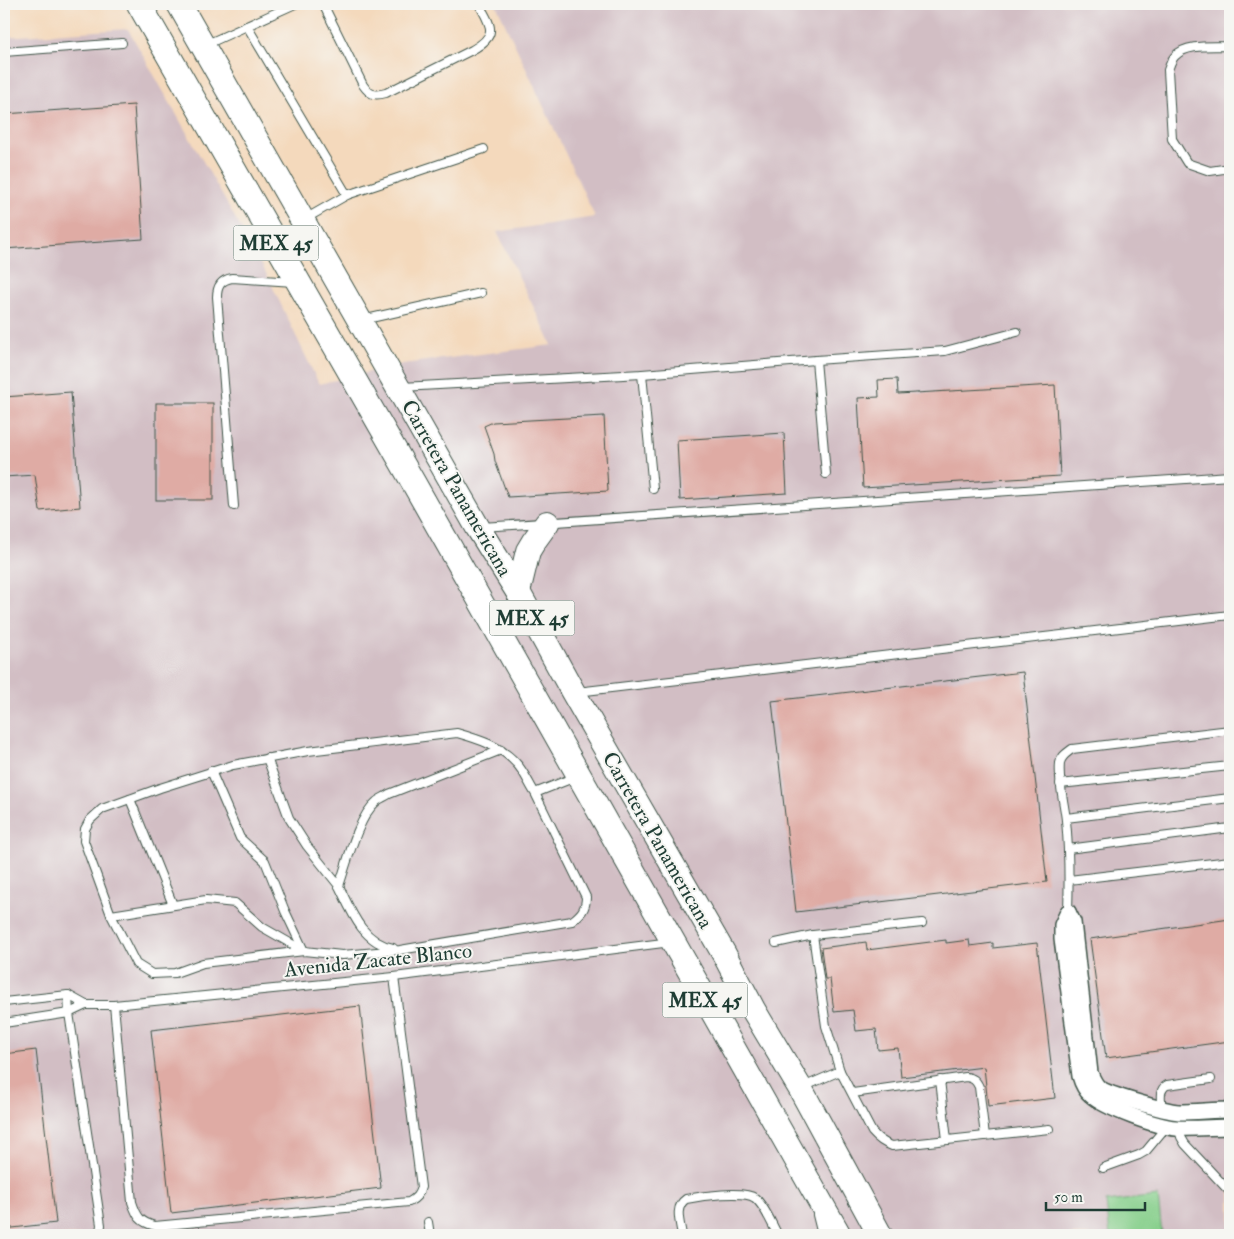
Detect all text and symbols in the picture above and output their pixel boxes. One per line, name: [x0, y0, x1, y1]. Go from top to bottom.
road number: MEX 45: [234, 226, 318, 260]
street label: Carretera Panamericana: [395, 395, 518, 582]
road number: MEX 45: [490, 600, 574, 636]
street label: Carretera Panamericana: [596, 747, 719, 934]
street label: Avenida Zacate Blanco: [282, 937, 473, 984]
road number: MEX 45: [662, 982, 748, 1018]
scale bar: [1046, 1179, 1145, 1211]
text: 50 m: [1054, 1188, 1083, 1207]

